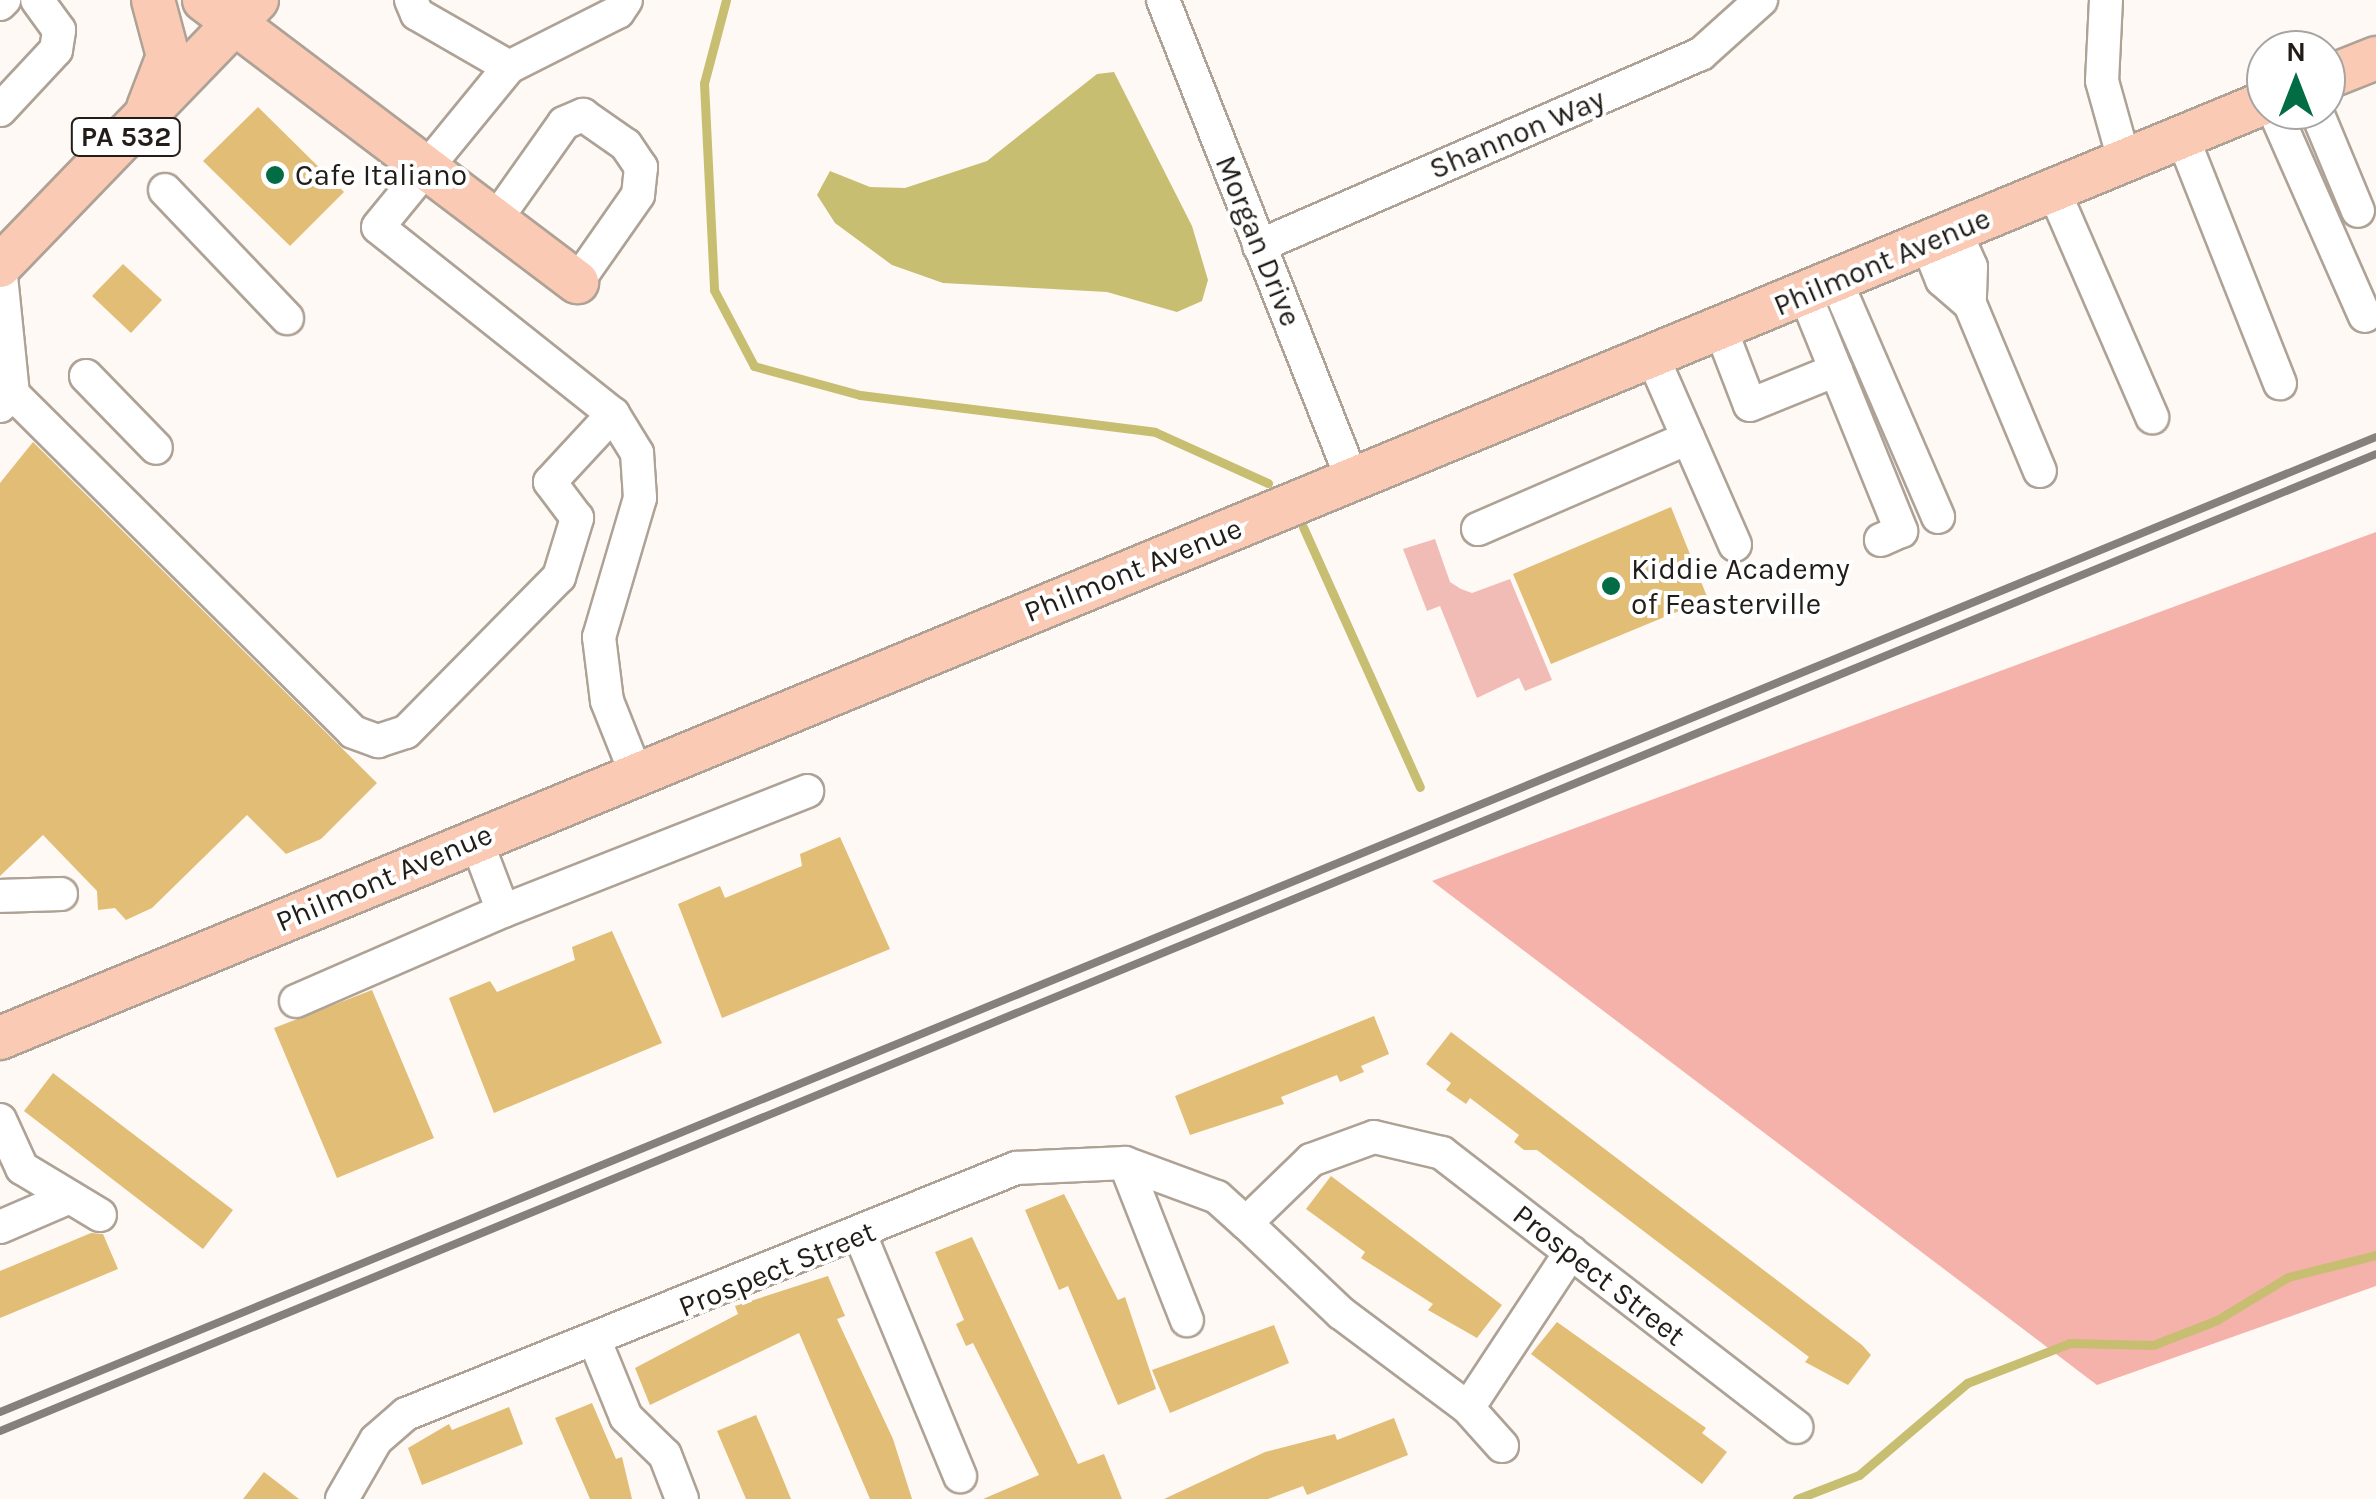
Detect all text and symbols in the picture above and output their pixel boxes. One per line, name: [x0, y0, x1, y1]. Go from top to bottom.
north arrow: [2246, 30, 2346, 130]
text: N: [2286, 35, 2306, 68]
street label: Shannon Way: [1424, 81, 1610, 187]
road number: PA 532: [68, 114, 184, 160]
street label: Morgan Drive: [1207, 150, 1309, 332]
place label: Cafe Italiano: [295, 157, 467, 193]
marker: Cafe Italiano: [264, 164, 286, 186]
street label: Philmont Avenue: [1768, 200, 1996, 324]
street label: Philmont Avenue: [1019, 510, 1247, 630]
place label: Kiddie Academy of Feasterville: [1631, 551, 1850, 622]
marker: Kiddie Academy of Feasterville: [1600, 575, 1622, 597]
street label: Philmont Avenue: [270, 816, 498, 940]
street label: Prospect Street: [1506, 1197, 1692, 1353]
street label: Prospect Street: [673, 1213, 881, 1325]

